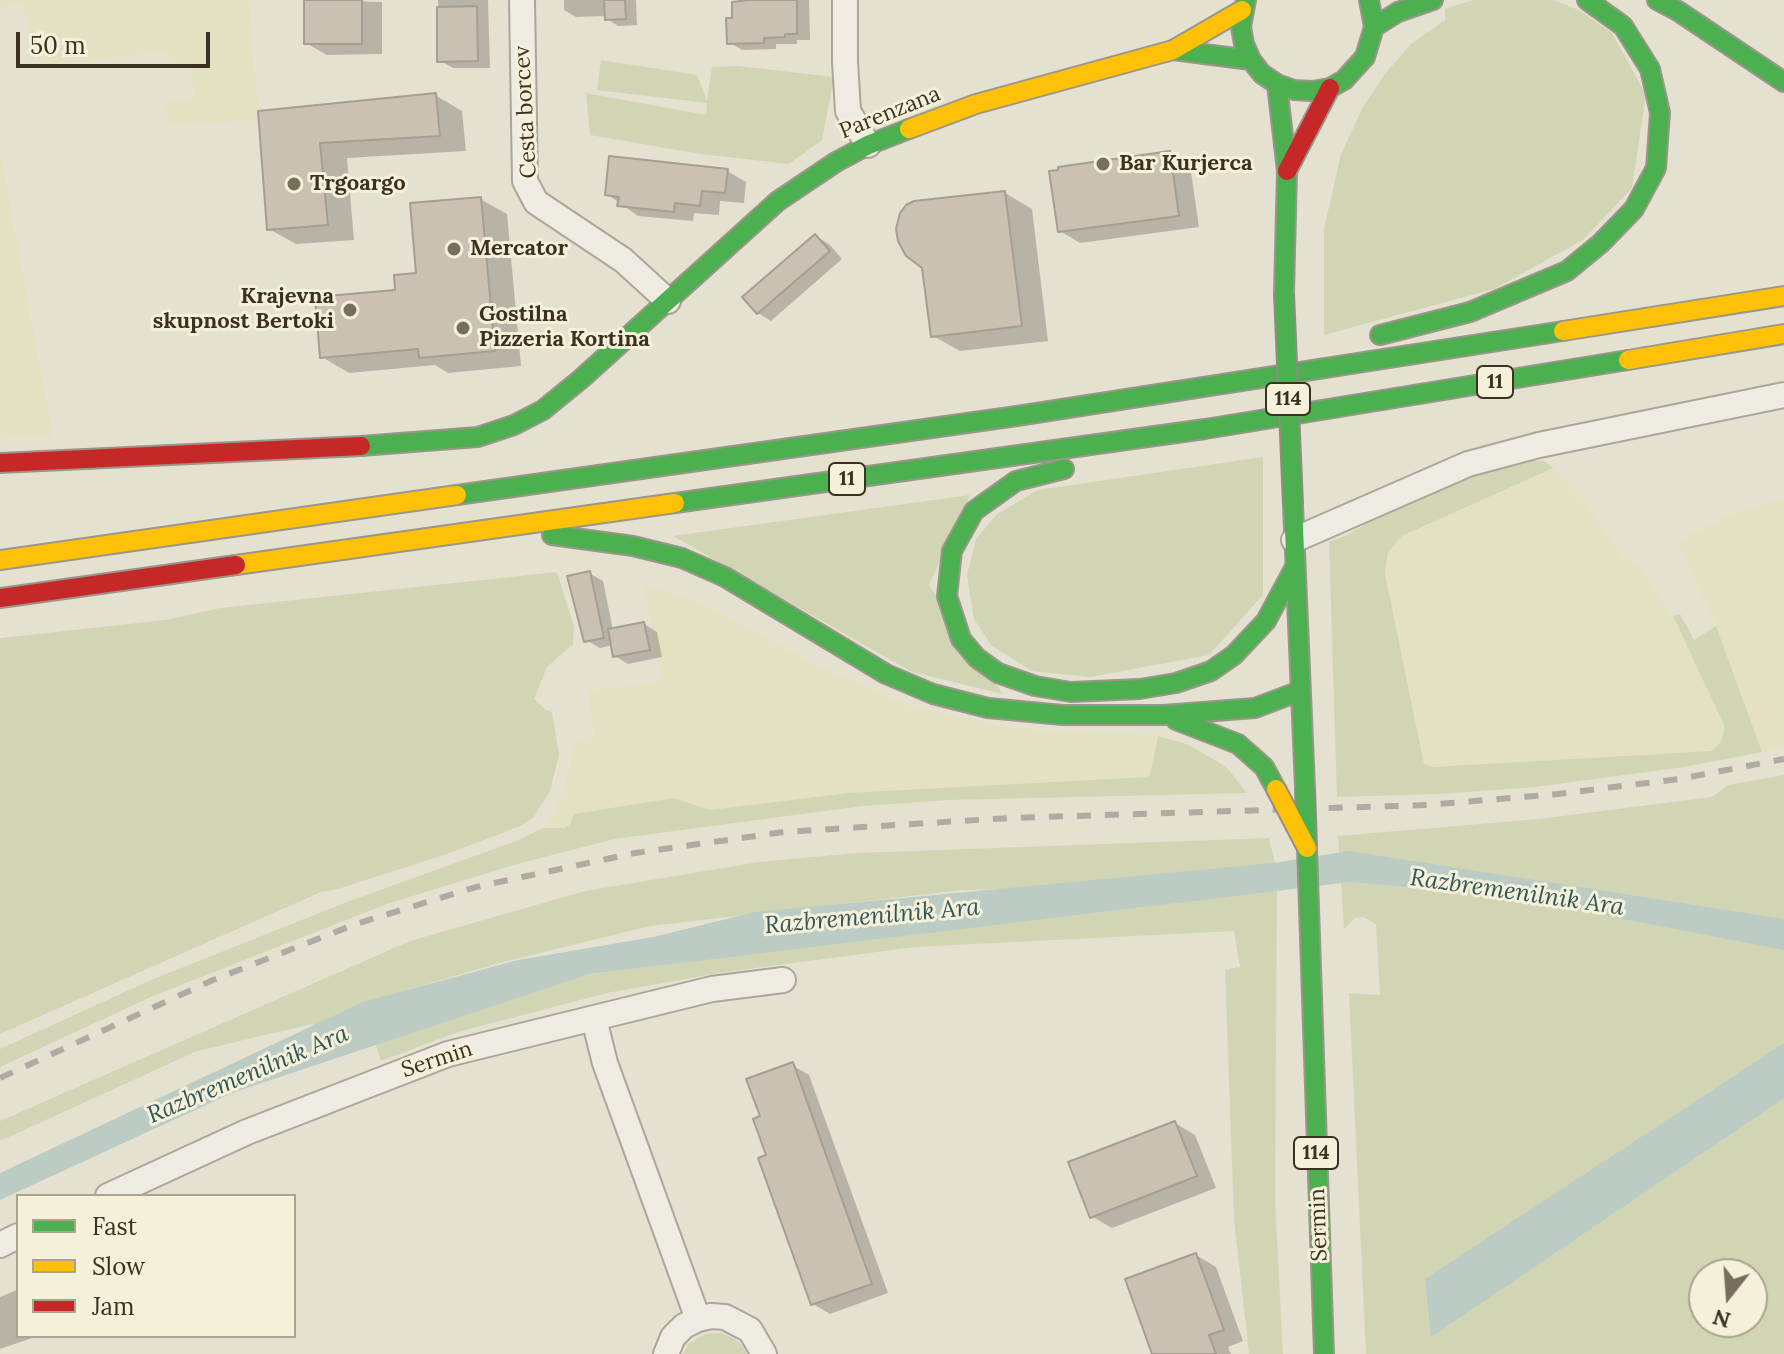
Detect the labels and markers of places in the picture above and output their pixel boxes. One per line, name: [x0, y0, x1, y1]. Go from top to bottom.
place label: Bar Kurjerca: [1119, 151, 1252, 177]
marker: Bar Kurjerca: [1094, 155, 1112, 173]
place label: Trgoargo: [310, 171, 406, 197]
marker: Trgoargo: [285, 175, 303, 193]
place label: Mercator: [470, 236, 568, 262]
marker: Mercator: [445, 240, 463, 258]
place label: Krajevna skupnost Bertoki: [153, 284, 334, 336]
marker: Krajevna skupnost Bertoki: [341, 301, 359, 319]
place label: Gostilna Pizzeria Kortina: [479, 302, 650, 354]
marker: Gostilna Pizzeria Kortina: [454, 319, 472, 337]

